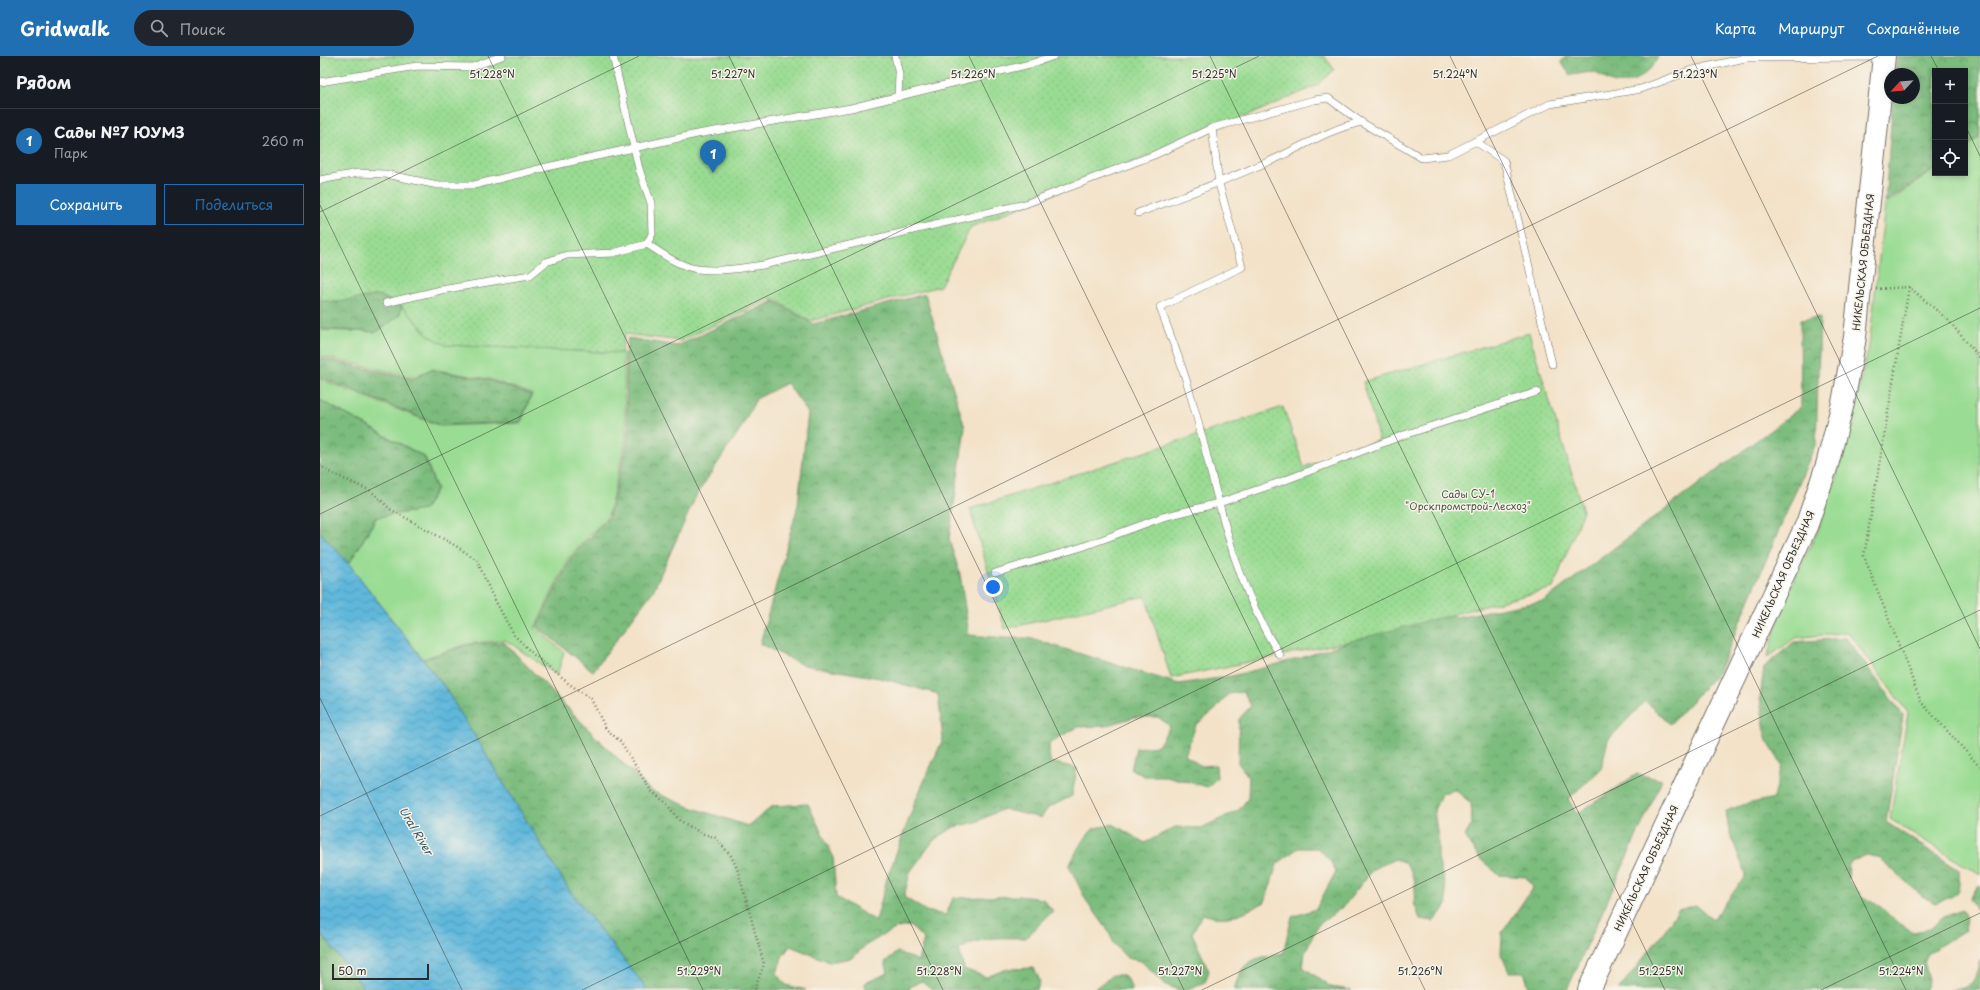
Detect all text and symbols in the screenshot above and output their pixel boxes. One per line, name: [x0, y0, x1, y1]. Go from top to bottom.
search box: [134, 10, 414, 46]
text: Gridwalk: [20, 14, 110, 42]
icon: search: [148, 17, 170, 39]
text: Поиск: [180, 17, 225, 40]
text: Карта: [1715, 18, 1756, 39]
text: Маршрут: [1778, 18, 1844, 39]
text: Сохранённые: [1866, 18, 1960, 39]
text: 51.228°N: [469, 66, 515, 81]
text: 51.227°N: [711, 66, 756, 81]
text: 51.226°N: [950, 66, 996, 81]
text: 51.225°N: [1191, 66, 1237, 81]
text: 51.224°N: [1432, 66, 1478, 81]
text: 51.223°N: [1672, 66, 1718, 81]
north arrow: [1884, 68, 1920, 104]
map controls: [1932, 68, 1968, 176]
button: +: [1932, 68, 1968, 104]
text: Рядом: [16, 69, 71, 95]
button: −: [1932, 104, 1968, 140]
text: Сады №7 ЮУМЗ: [54, 120, 185, 143]
text: 1: [26, 131, 32, 150]
text: 260 m: [262, 131, 304, 150]
pin: 1: [700, 140, 726, 173]
button: locate: [1932, 140, 1968, 176]
text: Парк: [54, 143, 88, 162]
button: Сохранить: [16, 184, 156, 225]
button: Поделиться: [164, 184, 304, 225]
street label: НИКЕЛЬСКАЯ ОБЪЕЗДНАЯ: [1848, 193, 1877, 331]
park label: Сады СУ-1 "Орскпромстрой-Лесхоз": [1405, 486, 1531, 513]
street label: НИКЕЛЬСКАЯ ОБЪЕЗДНАЯ: [1748, 508, 1817, 640]
your location: [983, 577, 1003, 597]
street label: НИКЕЛЬСКАЯ ОБЪЕЗДНАЯ: [1610, 802, 1681, 933]
water label: Ural River: [395, 803, 439, 860]
scale bar: [332, 962, 429, 981]
text: 50 m: [338, 962, 367, 979]
text: 51.229°N: [677, 963, 722, 978]
text: 51.228°N: [916, 963, 962, 978]
text: 51.227°N: [1158, 963, 1203, 978]
text: 51.226°N: [1397, 963, 1443, 978]
text: 51.225°N: [1638, 963, 1684, 978]
text: 51.224°N: [1878, 963, 1924, 978]

